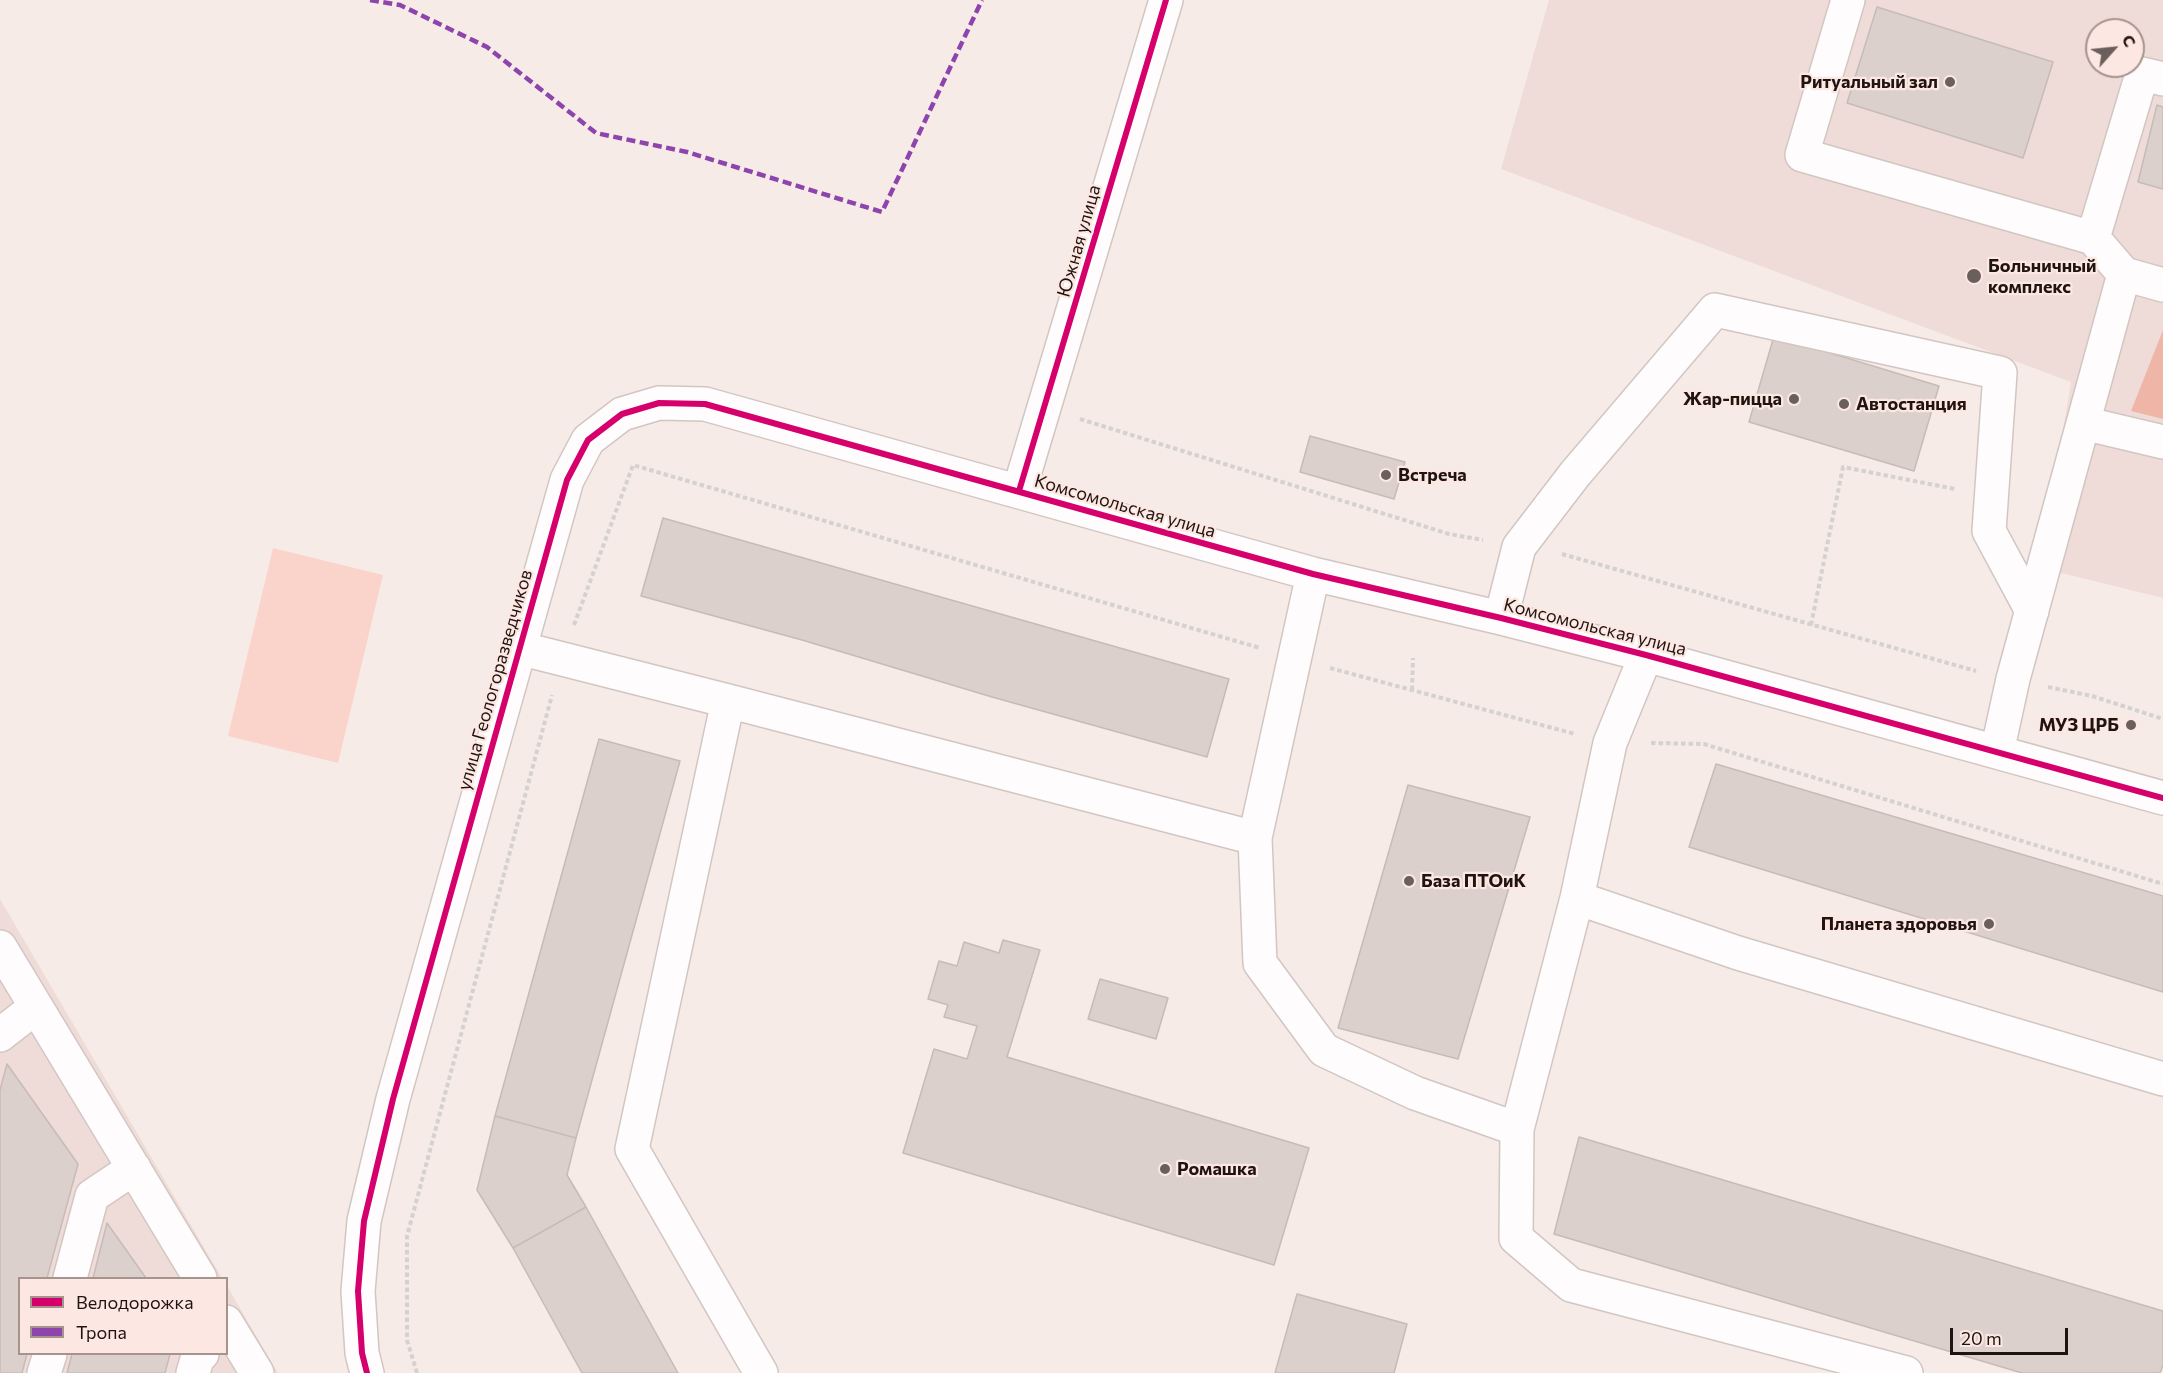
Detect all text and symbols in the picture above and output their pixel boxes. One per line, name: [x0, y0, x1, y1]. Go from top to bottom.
north arrow: [2085, 18, 2145, 78]
text: С: [2119, 31, 2141, 50]
place label: Ритуальный зал: [1800, 71, 1938, 93]
marker: Ритуальный зал: [1943, 75, 1957, 89]
street label: Южная улица: [1053, 183, 1105, 299]
place label: Больничный комплекс: [1988, 255, 2097, 298]
marker: Больничный комплекс: [1965, 267, 1983, 285]
place label: Жар-пицца: [1683, 388, 1782, 410]
marker: Жар-пицца: [1787, 392, 1801, 406]
place label: Автостанция: [1856, 393, 1967, 415]
marker: Автостанция: [1837, 397, 1851, 411]
place label: Встреча: [1398, 464, 1467, 486]
marker: Встреча: [1379, 468, 1393, 482]
street label: Комсомольская улица: [1032, 470, 1218, 542]
street label: улица Геологоразведчиков: [453, 567, 537, 793]
street label: Комсомольская улица: [1501, 594, 1689, 660]
place label: МУЗ ЦРБ: [2039, 714, 2119, 736]
marker: МУЗ ЦРБ: [2124, 718, 2138, 732]
place label: База ПТОиК: [1421, 870, 1526, 892]
marker: База ПТОиК: [1402, 874, 1416, 888]
place label: Планета здоровья: [1821, 913, 1977, 935]
marker: Планета здоровья: [1982, 917, 1996, 931]
place label: Ромашка: [1177, 1158, 1257, 1180]
marker: Ромашка: [1158, 1162, 1172, 1176]
legend: [18, 1277, 228, 1355]
text: Велодорожка: [76, 1291, 194, 1313]
scale bar: [1953, 1316, 2072, 1354]
text: Тропа: [76, 1321, 127, 1343]
text: 20 m: [1961, 1327, 2002, 1349]

